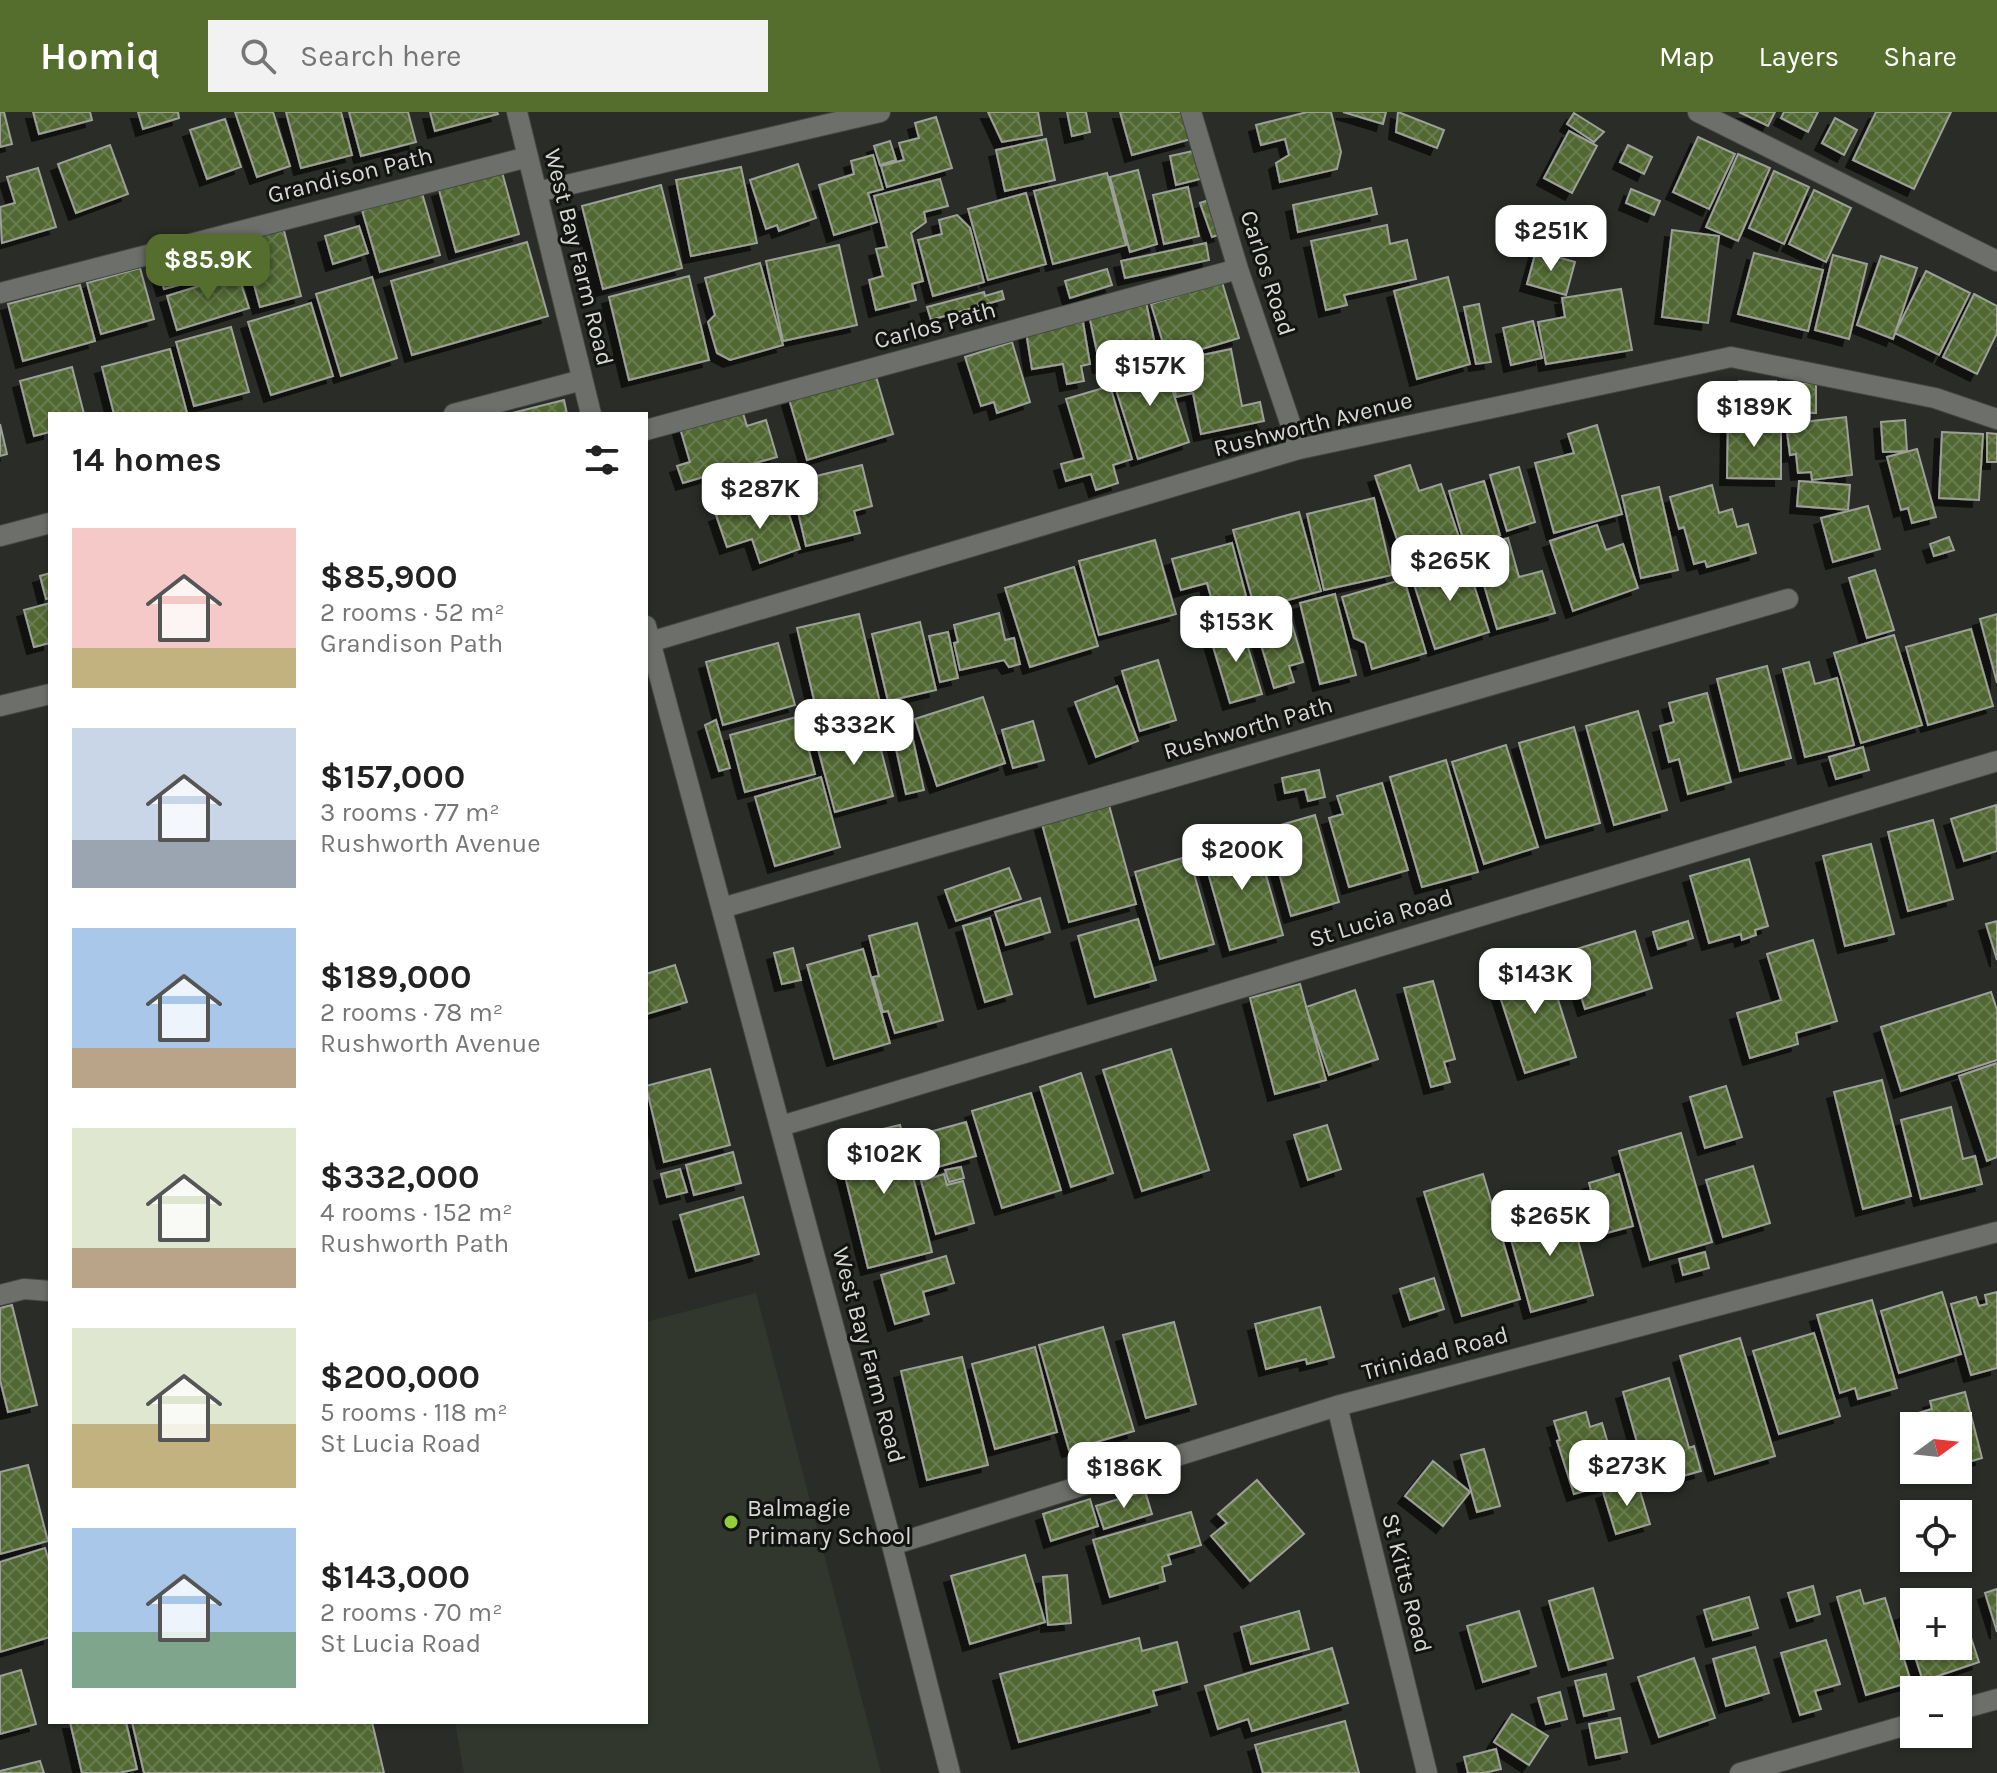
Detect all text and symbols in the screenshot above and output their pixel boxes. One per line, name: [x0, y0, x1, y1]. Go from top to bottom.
search box: [208, 20, 768, 92]
text: Homiq: [40, 34, 160, 79]
icon: search: [236, 34, 280, 78]
text: Search here: [300, 38, 461, 74]
text: Map: [1659, 40, 1714, 73]
text: Layers: [1758, 40, 1839, 73]
text: Share: [1883, 40, 1957, 73]
street label: Grandison Path: [265, 141, 435, 209]
street label: West Bay Farm Road: [538, 146, 620, 368]
pin: $251K: [1495, 205, 1607, 273]
street label: Carlos Road: [1235, 207, 1301, 339]
text: $251K: [1513, 215, 1589, 246]
pin: $85.9K: [143, 234, 273, 302]
text: $85.9K: [164, 244, 252, 275]
street label: Carlos Path: [871, 295, 999, 355]
pin: $157K: [1094, 340, 1206, 408]
text: $157K: [1114, 350, 1186, 381]
pin: $189K: [1698, 381, 1810, 449]
street label: Rushworth Avenue: [1211, 386, 1415, 462]
text: $189K: [1716, 391, 1792, 422]
icon: filters: [580, 438, 624, 482]
text: 14 homes: [72, 440, 222, 480]
pin: $287K: [704, 463, 816, 531]
text: $287K: [720, 473, 800, 504]
pin: $265K: [1394, 535, 1506, 603]
text: $265K: [1409, 545, 1491, 576]
text: $85,900: [320, 557, 458, 597]
icon: home: [136, 560, 232, 656]
pin: $153K: [1180, 596, 1292, 664]
text: 2 rooms · 52 m²: [320, 597, 505, 628]
text: $153K: [1198, 606, 1274, 637]
text: Grandison Path: [320, 628, 503, 659]
street label: Rushworth Path: [1160, 690, 1336, 766]
pin: $332K: [798, 699, 910, 767]
text: $332K: [813, 709, 896, 740]
text: $157,000: [320, 757, 465, 797]
icon: home: [136, 760, 232, 856]
text: 3 rooms · 77 m²: [320, 797, 500, 828]
pin: $200K: [1186, 824, 1298, 892]
text: Rushworth Avenue: [320, 828, 541, 859]
text: $200K: [1200, 834, 1284, 865]
street label: St Lucia Road: [1306, 883, 1456, 953]
pin: $143K: [1479, 948, 1591, 1016]
text: $189,000: [320, 957, 471, 997]
text: $143K: [1497, 958, 1573, 989]
icon: home: [136, 960, 232, 1056]
text: 2 rooms · 78 m²: [320, 997, 503, 1028]
text: Rushworth Avenue: [320, 1028, 541, 1059]
pin: $102K: [828, 1128, 940, 1196]
text: $102K: [846, 1138, 922, 1169]
text: $332,000: [320, 1157, 479, 1197]
icon: home: [136, 1160, 232, 1256]
pin: $265K: [1494, 1190, 1606, 1258]
text: 4 rooms · 152 m²: [320, 1197, 513, 1228]
text: $265K: [1509, 1200, 1591, 1231]
text: Rushworth Path: [320, 1228, 509, 1259]
street label: West Bay Farm Road: [827, 1244, 911, 1466]
street label: Trinidad Road: [1359, 1320, 1511, 1386]
text: $200,000: [320, 1357, 480, 1397]
icon: home: [136, 1360, 232, 1456]
text: 5 rooms · 118 m²: [320, 1397, 508, 1428]
north arrow: [1900, 1412, 1972, 1484]
map controls: [1900, 1412, 1972, 1748]
text: St Lucia Road: [320, 1428, 481, 1459]
pin: $273K: [1571, 1440, 1683, 1508]
pin: $186K: [1068, 1442, 1180, 1510]
text: $273K: [1587, 1450, 1667, 1481]
text: $186K: [1086, 1452, 1162, 1483]
place label: Balmagie Primary School: [747, 1494, 912, 1550]
button: locate: [1900, 1500, 1972, 1572]
street label: St Kitts Road: [1376, 1510, 1438, 1656]
marker: Balmagie Primary School: [722, 1513, 740, 1531]
text: $143,000: [320, 1557, 470, 1597]
icon: home: [136, 1560, 232, 1656]
button: +: [1900, 1588, 1972, 1660]
text: 2 rooms · 70 m²: [320, 1597, 503, 1628]
text: St Lucia Road: [320, 1628, 481, 1659]
button: −: [1900, 1676, 1972, 1748]

